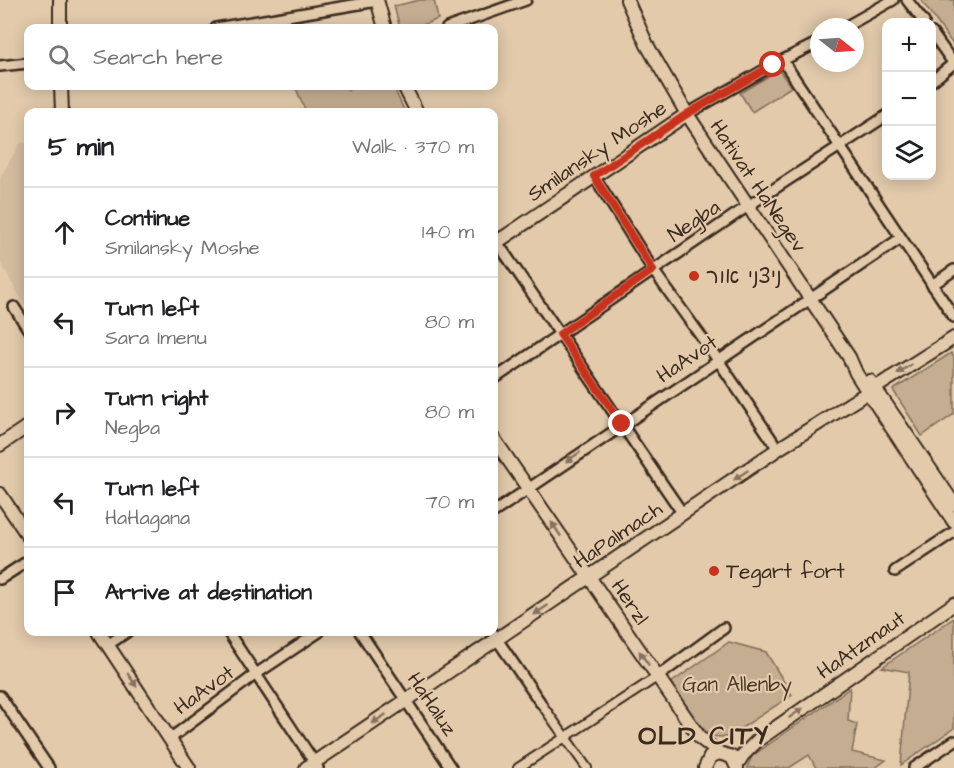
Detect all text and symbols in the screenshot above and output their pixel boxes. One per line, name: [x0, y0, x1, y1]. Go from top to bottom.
north arrow: [810, 18, 864, 72]
map controls: [882, 18, 936, 180]
button: +: [882, 18, 936, 72]
search box: [24, 24, 498, 90]
icon: search: [45, 41, 78, 74]
text: Search here: [93, 42, 223, 73]
route start: [759, 51, 785, 77]
button: −: [882, 72, 936, 126]
street label: Smilansky Moshe: [522, 94, 674, 210]
street label: Hativat HaNegev: [701, 114, 813, 259]
button: layers: [882, 126, 936, 180]
text: 5 min: [48, 129, 114, 165]
text: Walk · 370 m: [352, 133, 474, 161]
street label: Negba: [662, 193, 727, 251]
text: Continue: [105, 203, 190, 234]
icon: ahead: [48, 216, 81, 249]
text: 140 m: [422, 218, 474, 246]
text: Smilansky Moshe: [105, 234, 260, 262]
place label: ניצני אור: [706, 262, 782, 291]
marker: ניצני אור: [687, 269, 701, 283]
text: Turn left: [105, 293, 199, 324]
icon: left: [48, 306, 81, 339]
text: 80 m: [425, 308, 474, 336]
text: Sara Imenu: [105, 324, 207, 352]
street label: HaAvot: [651, 328, 724, 390]
one-way arrow: [896, 363, 912, 374]
text: Turn right: [105, 383, 208, 414]
icon: right: [48, 396, 81, 429]
text: 80 m: [425, 398, 474, 426]
route end: [608, 410, 634, 436]
text: Negba: [105, 414, 160, 442]
one-way arrow: [566, 451, 582, 463]
one-way arrow: [733, 469, 749, 481]
text: Turn left: [105, 473, 199, 504]
icon: left: [48, 486, 81, 519]
text: 70 m: [426, 488, 474, 516]
street label: HaPalmach: [568, 494, 669, 575]
text: HaHagana: [105, 504, 190, 532]
one-way arrow: [550, 522, 562, 538]
place label: Tegart fort: [726, 557, 845, 588]
marker: Tegart fort: [707, 564, 721, 578]
street label: Herzl: [604, 573, 656, 631]
icon: arrive: [48, 576, 81, 609]
text: Arrive at destination: [105, 577, 312, 608]
street label: HaAtzmaut: [811, 604, 911, 686]
one-way arrow: [533, 605, 549, 616]
one-way arrow: [638, 651, 650, 667]
street label: HaAvot: [168, 658, 240, 722]
street label: HaHaluz: [400, 666, 464, 742]
park label: Gan Allenby: [682, 670, 792, 701]
one-way arrow: [126, 671, 138, 687]
one-way arrow: [787, 707, 803, 719]
one-way arrow: [371, 713, 387, 724]
district label: OLD CITY: [638, 717, 770, 755]

